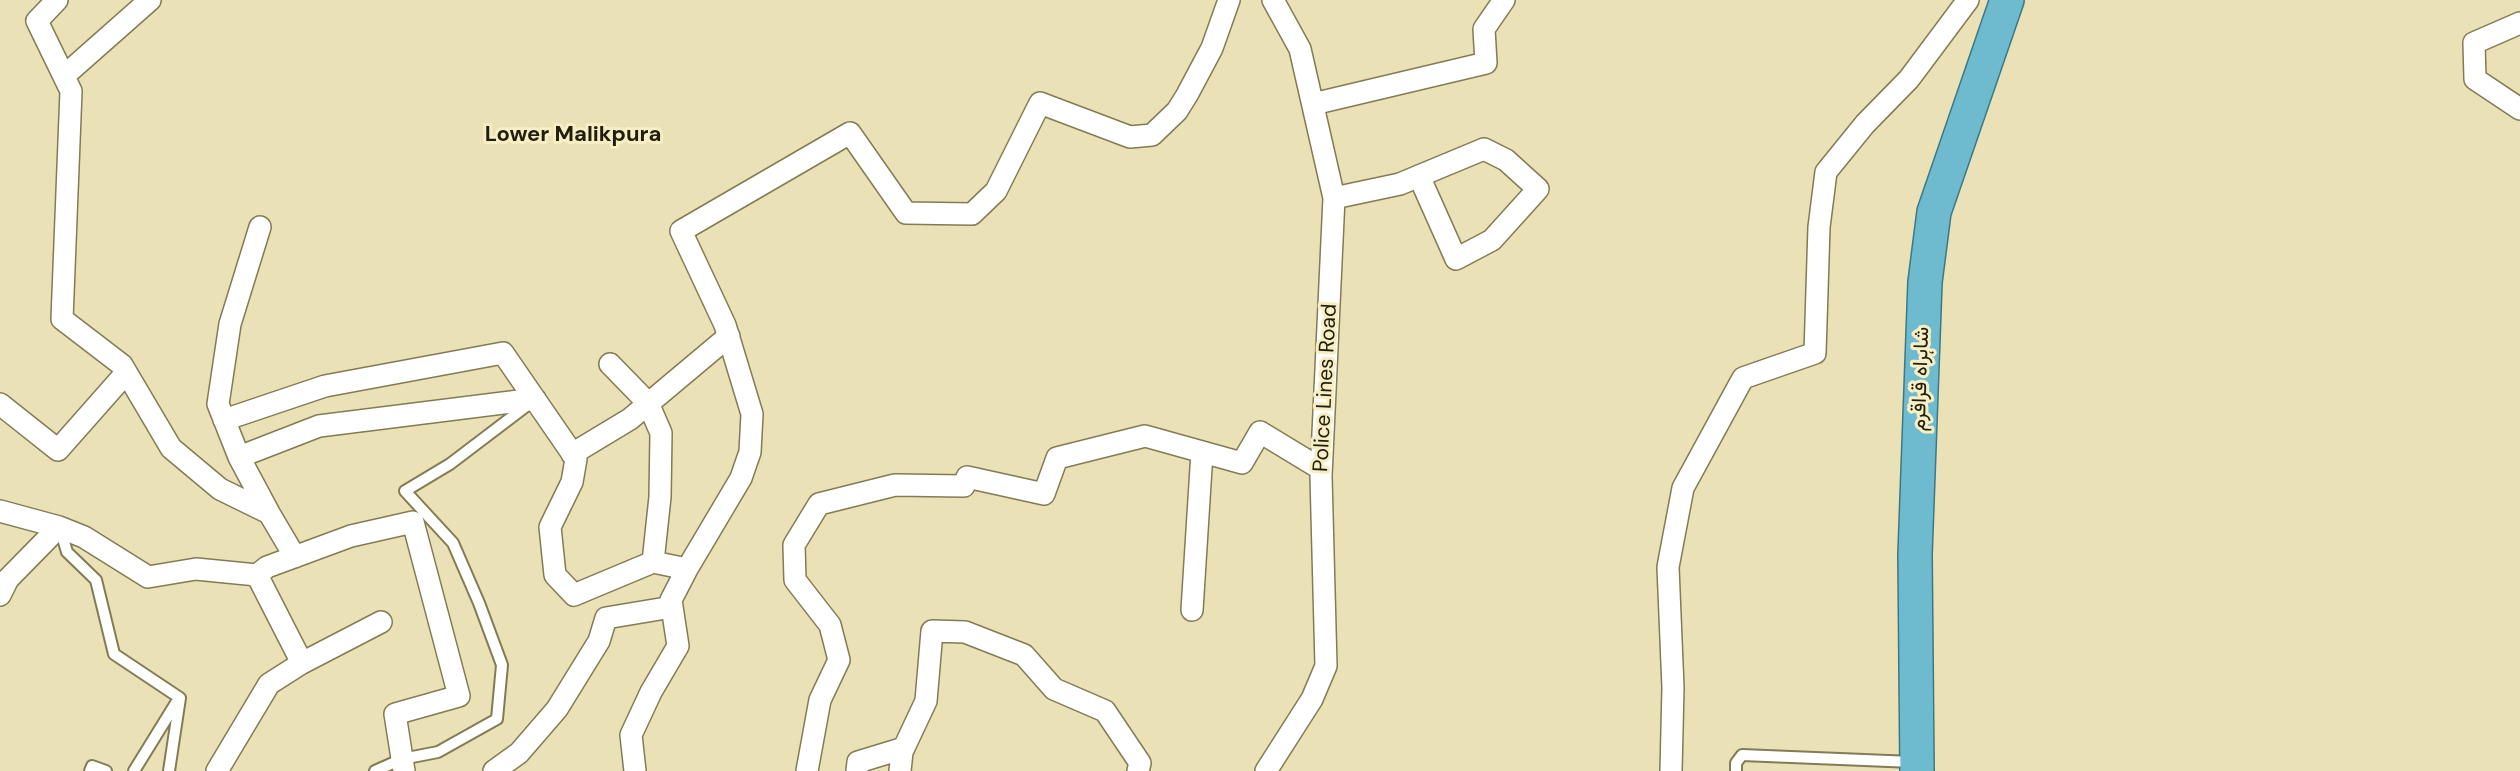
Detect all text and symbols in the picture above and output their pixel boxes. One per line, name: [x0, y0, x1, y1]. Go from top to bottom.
district label: Lower Malikpura: [485, 122, 661, 148]
street label: Police Lines Road: [1309, 303, 1343, 473]
street label: شاہراہ قراقرم: [1907, 326, 1935, 432]

